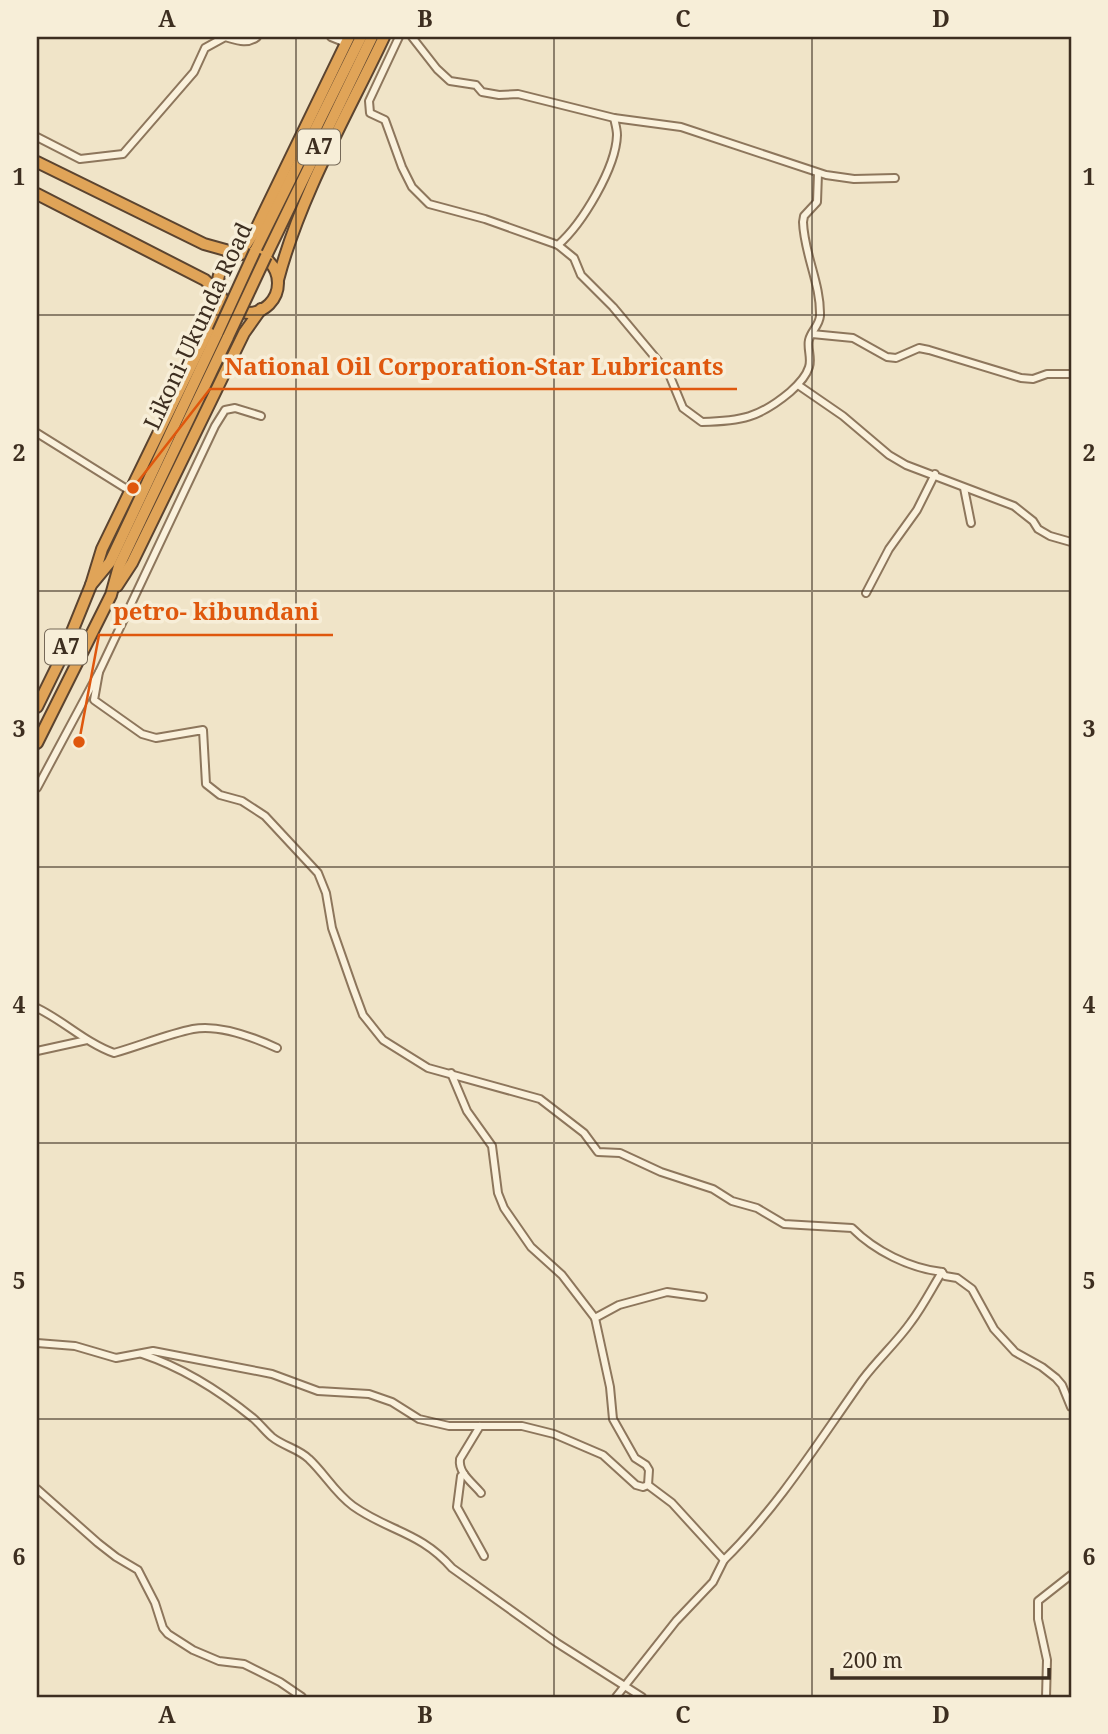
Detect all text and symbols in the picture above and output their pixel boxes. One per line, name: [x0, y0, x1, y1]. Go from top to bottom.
text: A: [158, 2, 176, 34]
text: B: [417, 2, 433, 34]
text: C: [675, 2, 691, 34]
text: D: [932, 2, 950, 34]
road number: A7: [298, 130, 340, 164]
text: 1: [13, 160, 26, 192]
text: 1: [1083, 160, 1096, 192]
street label: Likoni-Ukunda Road: [135, 217, 259, 434]
callout: National Oil Corporation-Star Lubricants: [210, 344, 737, 389]
text: National Oil Corporation-Star Lubricants: [224, 349, 724, 382]
text: 2: [13, 436, 26, 468]
text: 2: [1083, 436, 1096, 468]
callout: petro- kibundani: [99, 590, 333, 635]
text: petro- kibundani: [113, 594, 319, 627]
road number: A7: [45, 630, 87, 664]
text: 3: [13, 712, 26, 744]
text: 3: [1083, 712, 1096, 744]
text: 4: [13, 988, 26, 1020]
text: 4: [1083, 988, 1096, 1020]
text: 5: [13, 1264, 26, 1296]
text: 5: [1083, 1264, 1096, 1296]
text: 6: [13, 1540, 26, 1572]
text: 6: [1083, 1540, 1096, 1572]
scale bar: [832, 1636, 1048, 1680]
text: 200 m: [842, 1646, 903, 1674]
text: A: [158, 1698, 176, 1730]
text: B: [417, 1698, 433, 1730]
text: C: [675, 1698, 691, 1730]
text: D: [932, 1698, 950, 1730]

